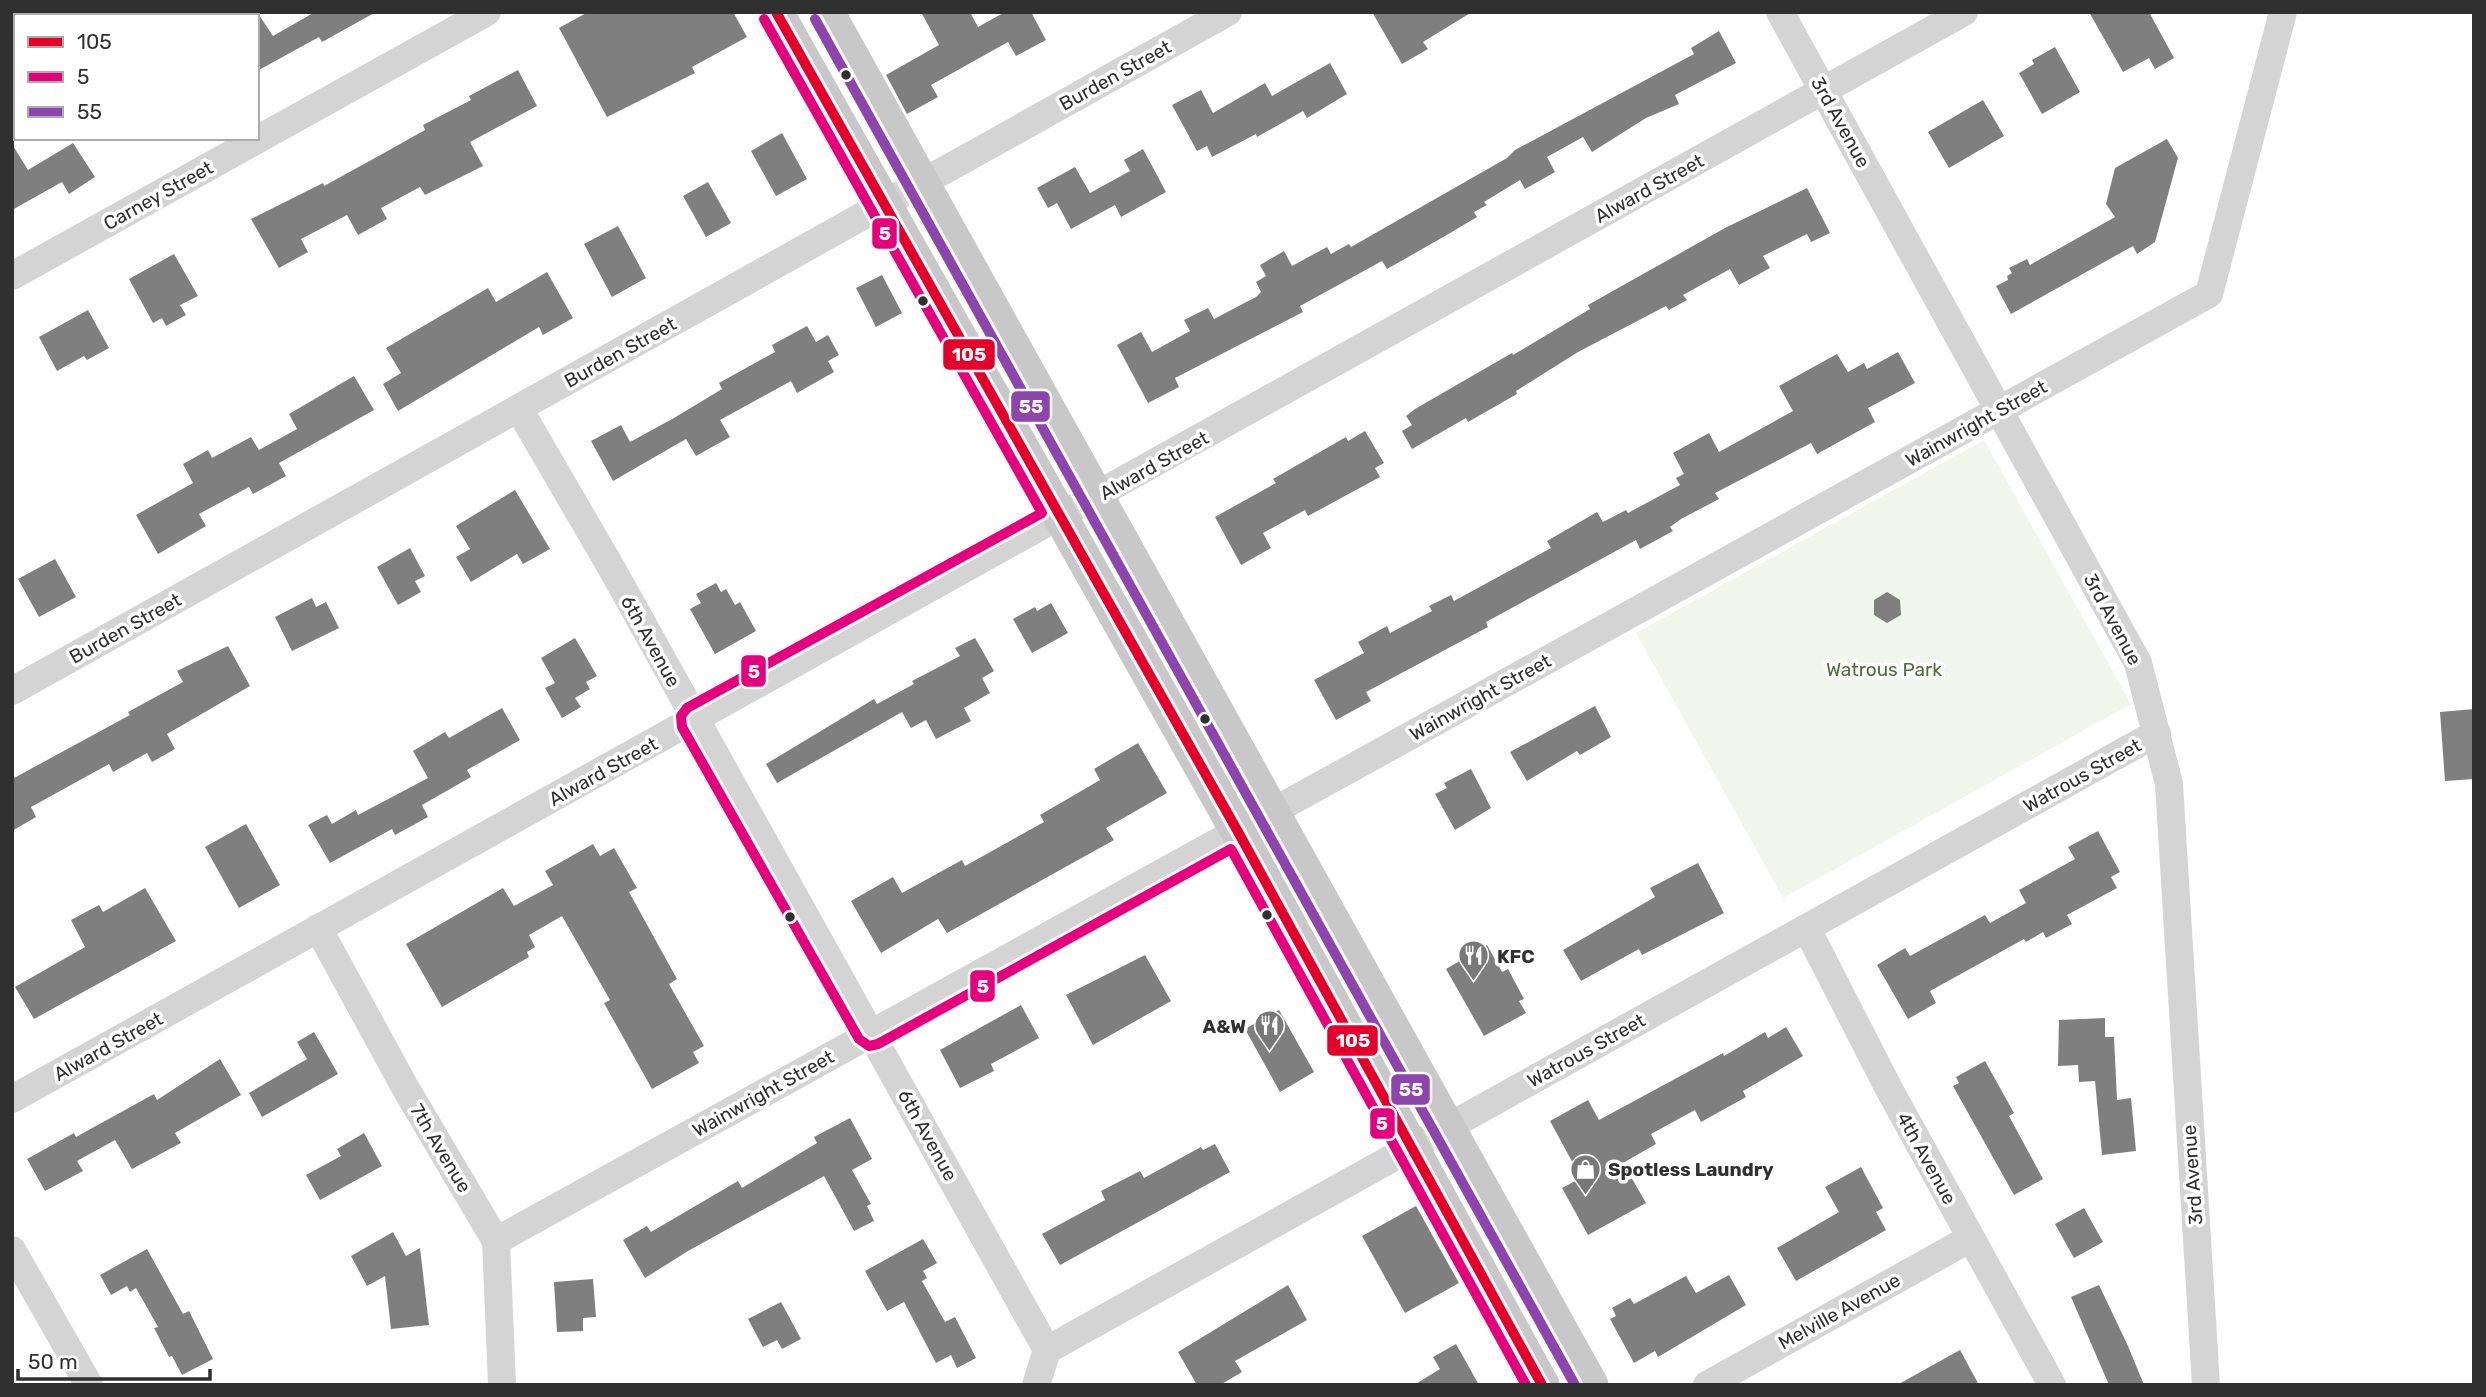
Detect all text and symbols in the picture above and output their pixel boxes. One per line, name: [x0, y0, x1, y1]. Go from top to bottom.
legend: [14, 14, 259, 140]
text: 105: [77, 29, 112, 54]
street label: Burden Street: [1055, 35, 1176, 116]
text: 5: [77, 64, 89, 89]
unlabelled marker: [839, 68, 853, 82]
street label: 3rd Avenue: [1806, 73, 1875, 172]
text: 55: [77, 99, 102, 124]
street label: Alward Street: [1591, 149, 1708, 228]
street label: Carney Street: [99, 156, 218, 235]
line badge: 5: [871, 217, 898, 250]
text: 5: [879, 222, 891, 245]
unlabelled marker: [916, 294, 930, 308]
street label: Burden Street: [560, 312, 681, 393]
line badge: 105: [942, 338, 996, 371]
text: 105: [952, 343, 986, 366]
street label: Wainwright Street: [1902, 375, 2051, 472]
line badge: 55: [1010, 390, 1051, 423]
text: 55: [1019, 395, 1043, 418]
street label: Alward Street: [1096, 426, 1213, 505]
street label: 3rd Avenue: [2079, 569, 2146, 669]
street label: Burden Street: [65, 588, 186, 669]
street label: 6th Avenue: [616, 591, 685, 691]
street label: Wainwright Street: [1406, 649, 1555, 746]
line badge: 5: [740, 654, 767, 688]
park label: Watrous Park: [1826, 658, 1942, 681]
text: 5: [748, 660, 760, 683]
unlabelled marker: [1198, 712, 1212, 726]
street label: Alward Street: [545, 732, 662, 811]
street label: Watrous Street: [2019, 733, 2146, 817]
unlabelled marker: [1260, 908, 1274, 922]
unlabelled marker: [783, 910, 797, 924]
restaurant icon: KFC: [1457, 939, 1491, 983]
place label: KFC: [1497, 945, 1535, 968]
line badge: 5: [969, 969, 996, 1003]
text: 5: [977, 975, 989, 998]
street label: Alward Street: [50, 1007, 167, 1086]
street label: Watrous Street: [1523, 1008, 1650, 1092]
restaurant icon: A&W: [1252, 1009, 1286, 1053]
place label: A&W: [1203, 1015, 1246, 1038]
line badge: 105: [1326, 1024, 1379, 1057]
text: 105: [1336, 1029, 1370, 1052]
street label: Wainwright Street: [689, 1045, 838, 1142]
line badge: 55: [1390, 1073, 1431, 1106]
text: 55: [1399, 1078, 1423, 1101]
street label: 6th Avenue: [893, 1085, 962, 1185]
street label: 7th Avenue: [405, 1100, 476, 1197]
line badge: 5: [1369, 1107, 1396, 1140]
street label: 4th Avenue: [1892, 1108, 1961, 1208]
text: 5: [1376, 1112, 1388, 1135]
street label: 3rd Avenue: [2178, 1124, 2207, 1226]
shop icon: Spotless Laundry: [1568, 1152, 1602, 1196]
place label: Spotless Laundry: [1608, 1158, 1774, 1181]
street label: Melville Avenue: [1774, 1268, 1904, 1354]
scale bar: [18, 1338, 210, 1382]
text: 50 m: [28, 1349, 78, 1374]

